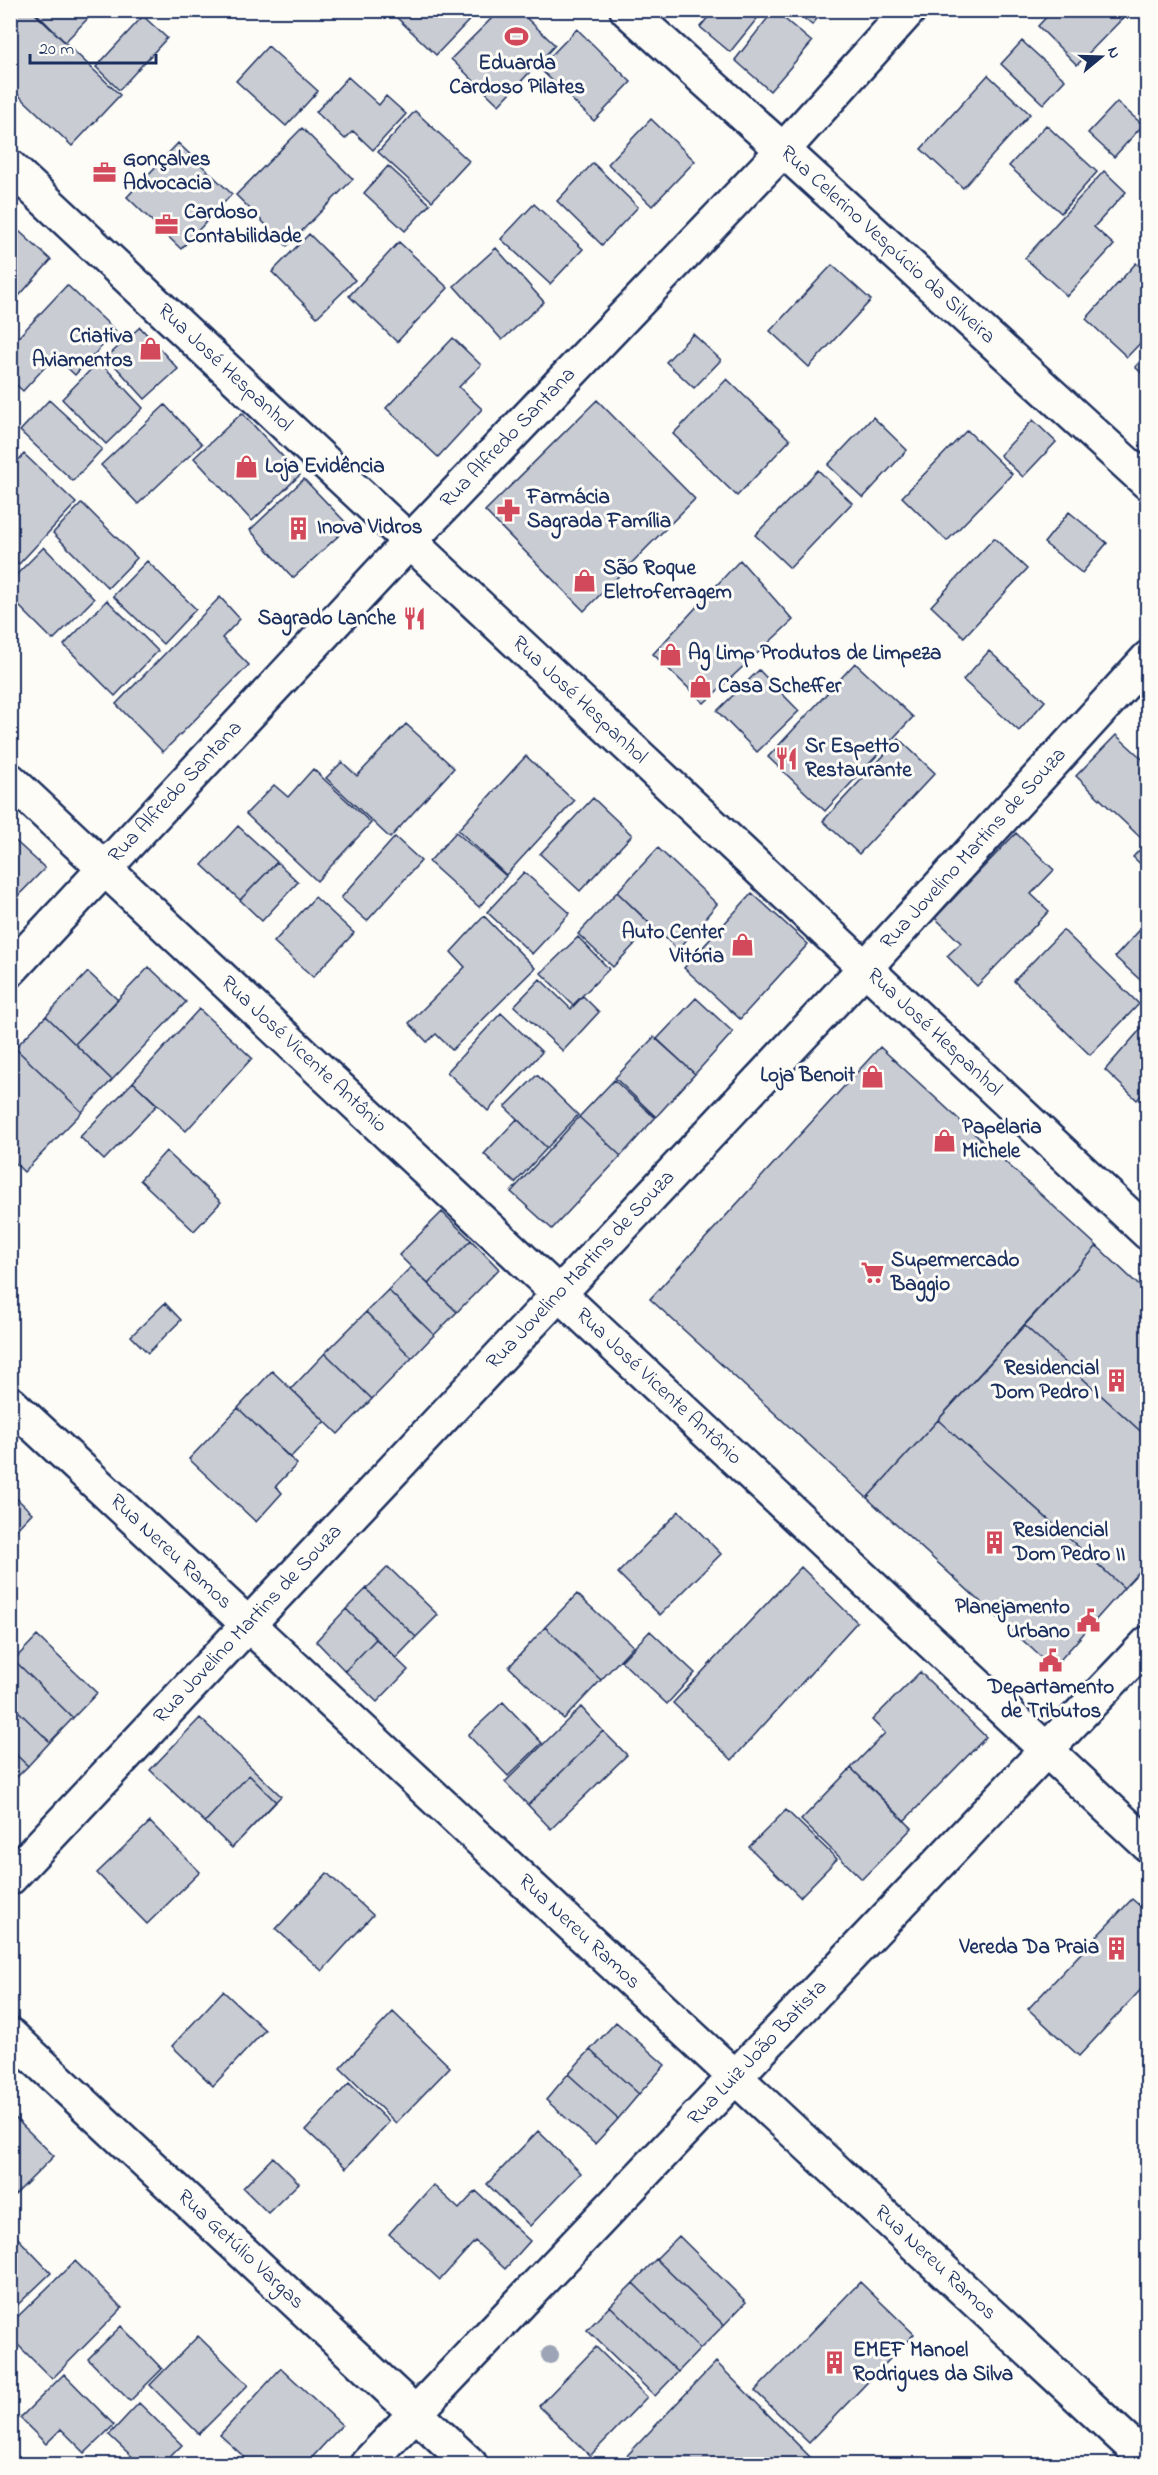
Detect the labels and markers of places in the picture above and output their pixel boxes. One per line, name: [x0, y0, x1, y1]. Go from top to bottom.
sports icon: Eduarda Cardoso Pilates: [504, 23, 530, 49]
place label: Eduarda Cardoso Pilates: [449, 49, 585, 103]
place label: Gonçalves Advocacia: [123, 145, 212, 199]
office icon: Gonçalves Advocacia: [92, 159, 118, 185]
place label: Cardoso Contabilidade: [184, 198, 302, 252]
office icon: Cardoso Contabilidade: [153, 212, 179, 238]
place label: Criativa Aviamentos: [32, 322, 133, 376]
shop icon: Criativa Aviamentos: [138, 336, 164, 362]
place label: Loja Evidência: [265, 452, 385, 482]
shop icon: Loja Evidência: [234, 454, 260, 480]
place label: Farmácia Sagrada Família: [526, 483, 671, 539]
pharmacy icon: Farmácia Sagrada Família: [496, 497, 522, 523]
place label: Inova Vidros: [317, 513, 423, 543]
building icon: Inova Vidros: [286, 515, 312, 541]
place label: São Roque Eletroferragem: [603, 554, 732, 610]
shop icon: São Roque Eletroferragem: [572, 568, 598, 594]
place label: Sagrado Lanche: [258, 604, 397, 636]
restaurant icon: Sagrado Lanche: [401, 606, 427, 632]
place label: Ag Limp Produtos de Limpeza: [688, 639, 941, 671]
shop icon: Ag Limp Produtos de Limpeza: [657, 641, 683, 667]
place label: Casa Scheffer: [718, 672, 842, 702]
shop icon: Casa Scheffer: [687, 674, 713, 700]
place label: Sr Espetto Restaurante: [805, 732, 912, 786]
restaurant icon: Sr Espetto Restaurante: [774, 746, 800, 772]
place label: Auto Center Vitória: [622, 918, 724, 972]
shop icon: Auto Center Vitória: [729, 932, 755, 958]
place label: Loja Benoit: [760, 1061, 856, 1091]
shop icon: Loja Benoit: [860, 1063, 886, 1089]
place label: Papelaria Michele: [962, 1113, 1042, 1167]
shop icon: Papelaria Michele: [931, 1127, 957, 1153]
place label: Supermercado Baggio: [890, 1246, 1019, 1302]
supermarket icon: Supermercado Baggio: [860, 1260, 886, 1286]
place label: Residencial Dom Pedro I: [990, 1354, 1099, 1408]
building icon: Residencial Dom Pedro I: [1104, 1368, 1130, 1394]
place label: Residencial Dom Pedro II: [1012, 1516, 1126, 1570]
building icon: Residencial Dom Pedro II: [982, 1530, 1008, 1556]
place label: Planejamento Urbano: [955, 1593, 1070, 1647]
public building icon: Planejamento Urbano: [1075, 1607, 1101, 1633]
public building icon: Departamento de Tributos: [1038, 1647, 1064, 1673]
place label: Departamento de Tributos: [987, 1673, 1114, 1727]
place label: Vereda Da Praia: [959, 1933, 1099, 1963]
building icon: Vereda Da Praia: [1104, 1935, 1130, 1961]
place label: EMEF Manoel Rodrigues da Silva: [853, 2336, 1013, 2392]
building icon: EMEF Manoel Rodrigues da Silva: [822, 2350, 848, 2376]

